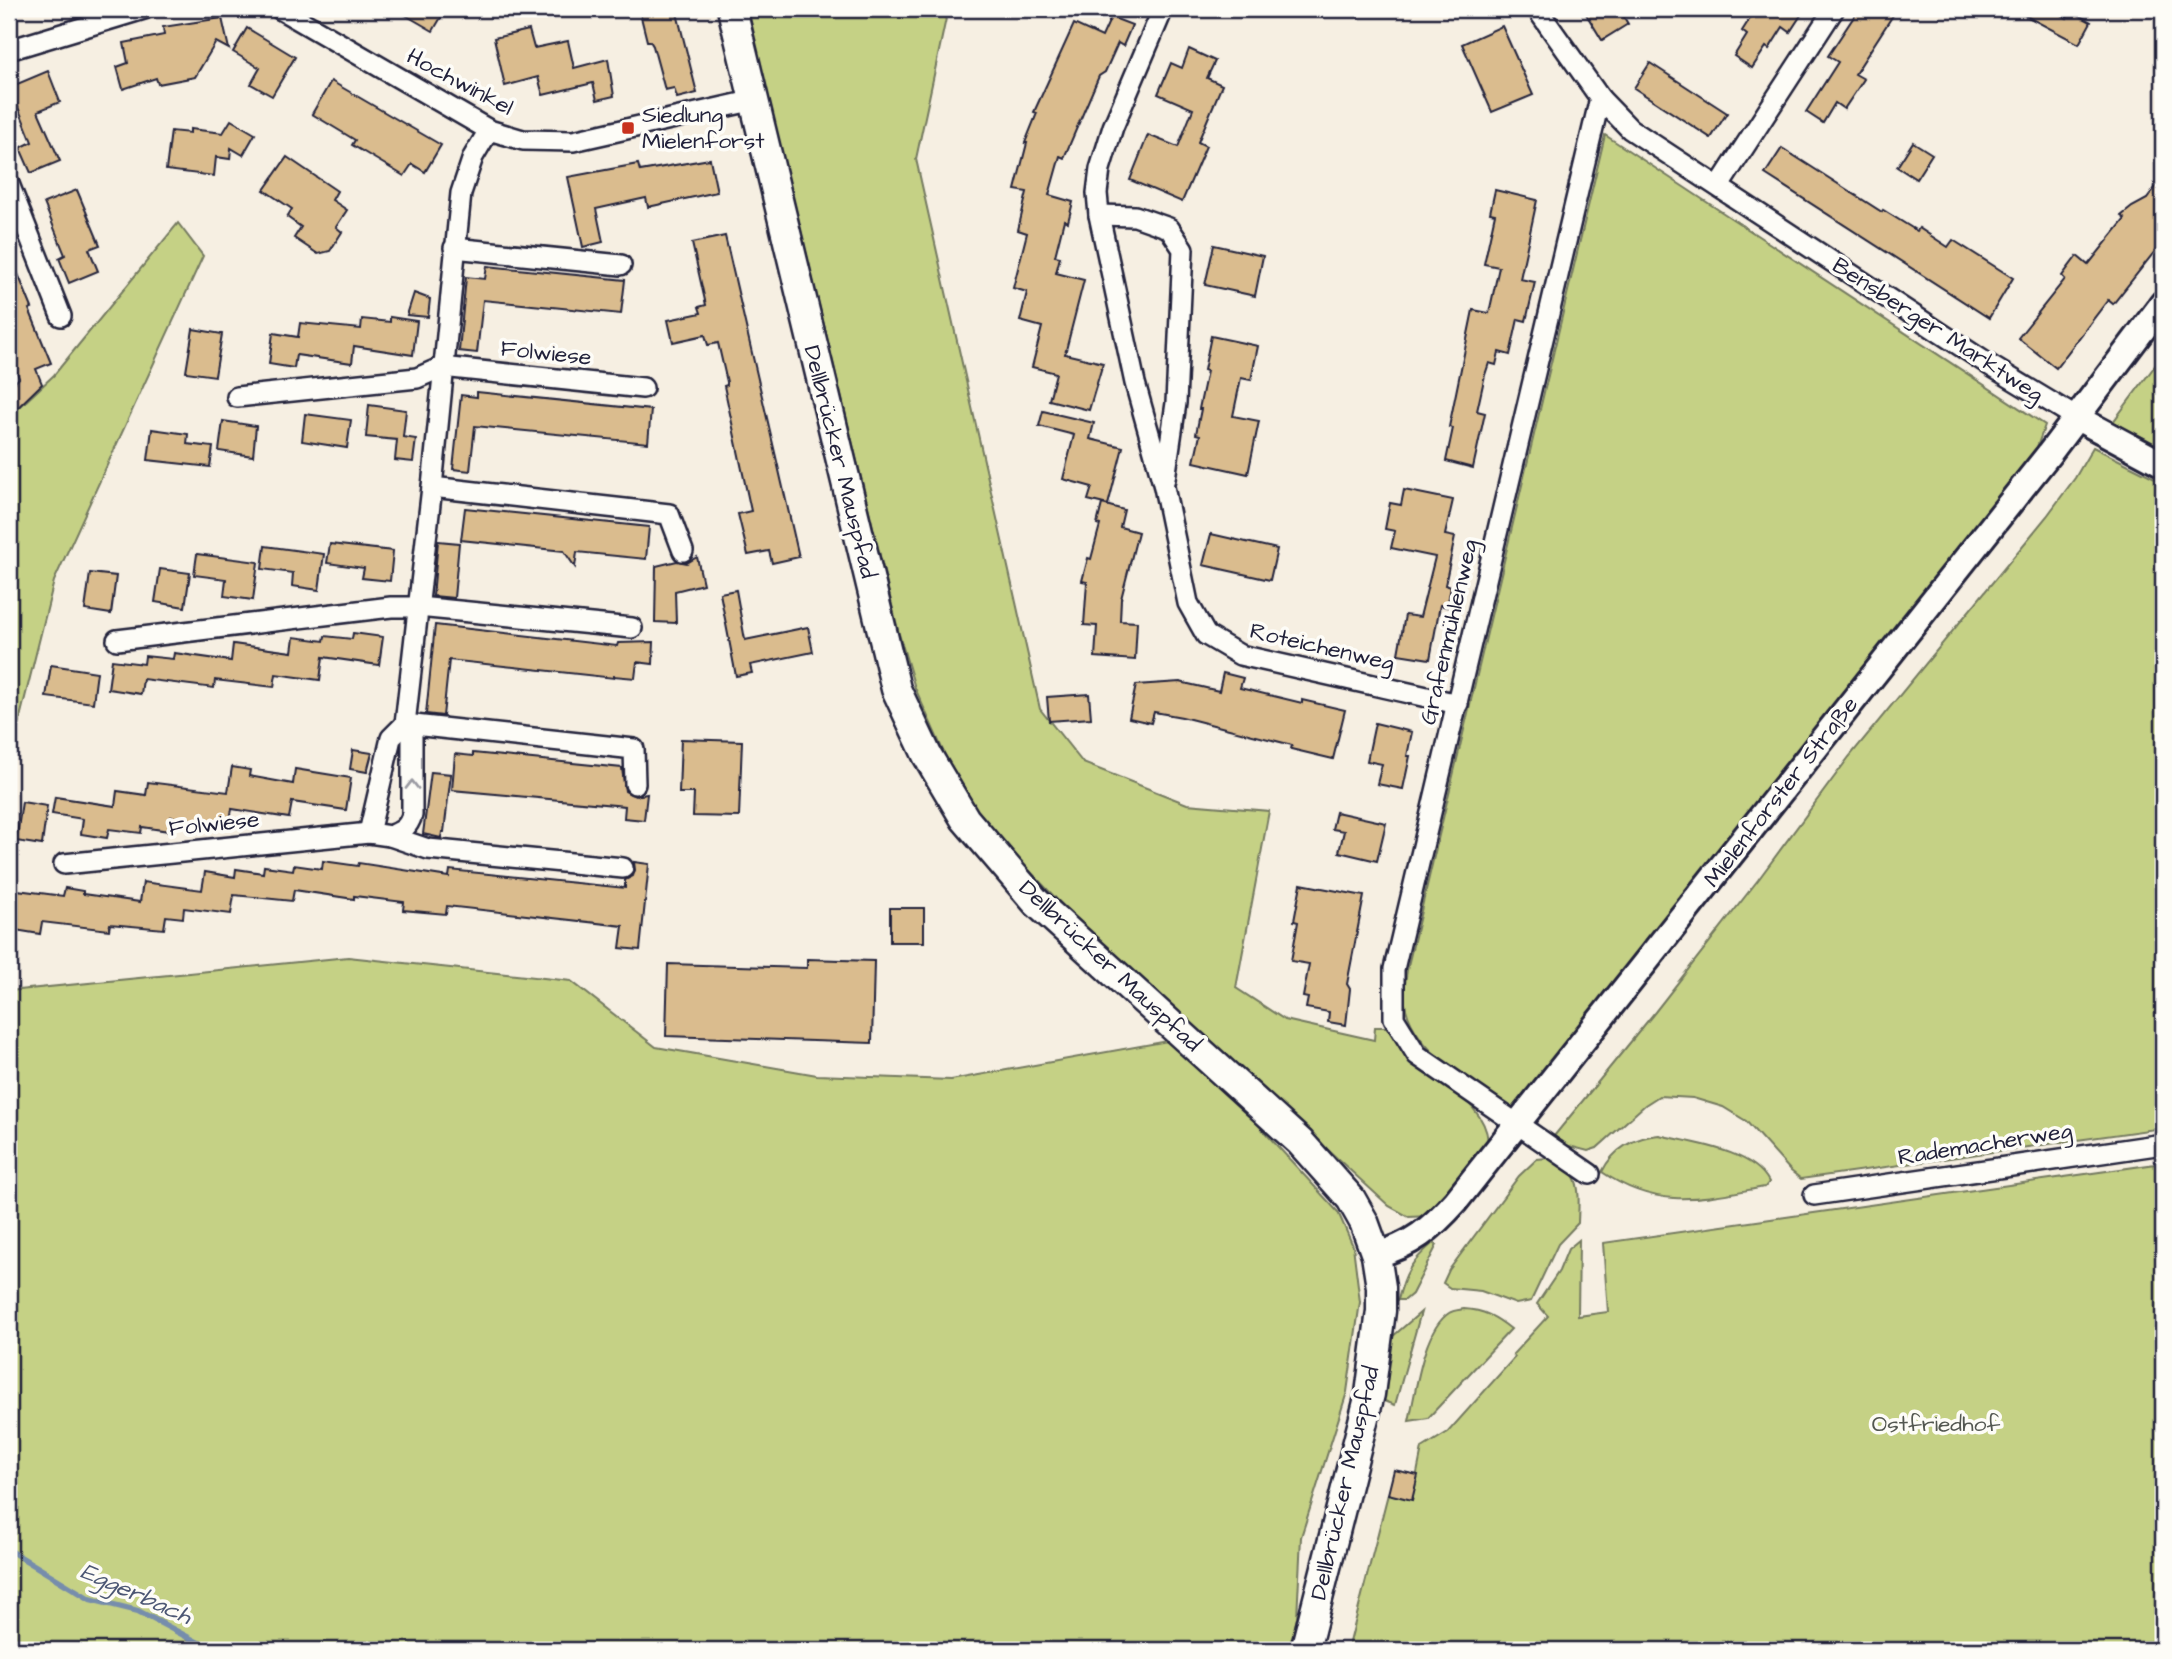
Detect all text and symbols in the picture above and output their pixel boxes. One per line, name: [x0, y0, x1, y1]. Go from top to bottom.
street label: Hochwinkel: [401, 41, 519, 123]
place label: Siedlung Mielenforst: [642, 99, 765, 157]
marker: Siedlung Mielenforst: [620, 120, 636, 136]
street label: Bensberger Marktweg: [1826, 250, 2050, 411]
street label: Folwiese: [499, 332, 593, 374]
street label: Dellbrücker Mauspfad: [796, 342, 884, 582]
street label: Grafenmühlenweg: [1412, 536, 1487, 728]
street label: Roteichenweg: [1246, 615, 1398, 680]
street label: Mielenforster Straße: [1696, 690, 1866, 894]
one-way arrow: [404, 779, 420, 790]
street label: Folwiese: [167, 803, 261, 845]
street label: Dellbrücker Mauspfad: [1012, 873, 1208, 1059]
street label: Rademacherweg: [1896, 1114, 2075, 1175]
street label: Dellbrücker Mauspfad: [1303, 1363, 1387, 1603]
park label: Ostfriedhof: [1872, 1408, 2000, 1440]
water label: Eggerbach: [75, 1554, 198, 1635]

